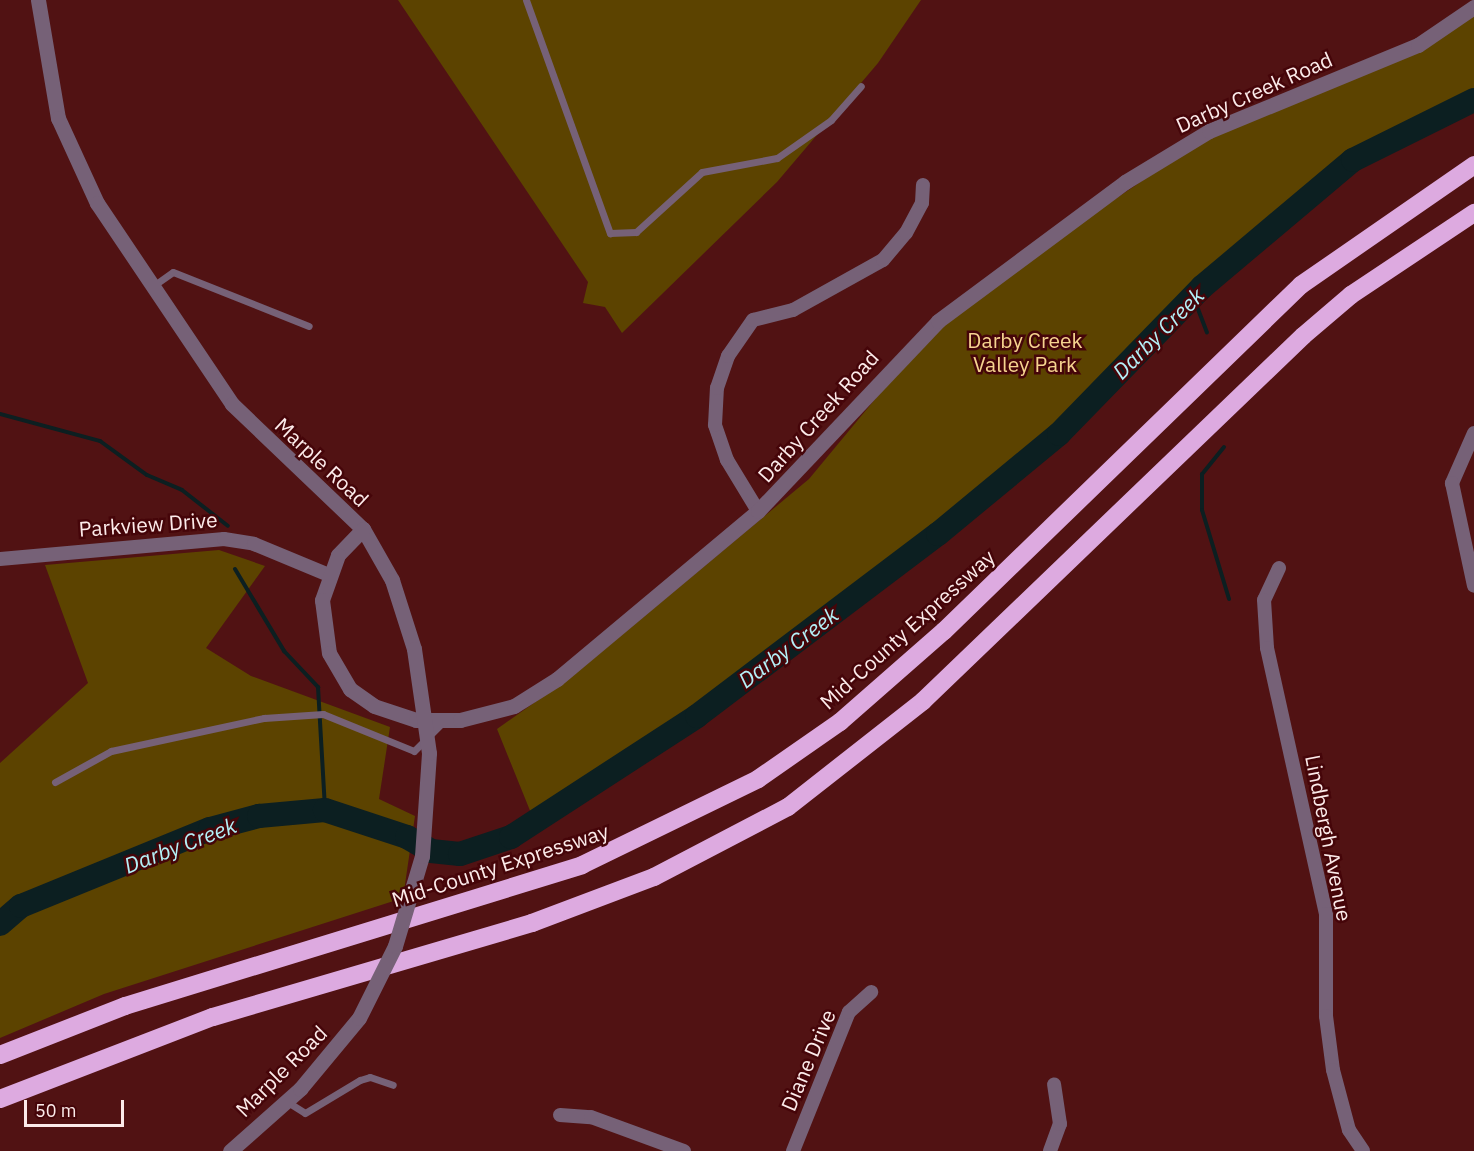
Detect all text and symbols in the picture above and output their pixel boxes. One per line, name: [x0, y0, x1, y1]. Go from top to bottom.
street label: Darby Creek Road: [1172, 46, 1336, 138]
water label: Darby Creek: [1107, 282, 1209, 384]
park label: Darby Creek Valley Park: [967, 327, 1083, 377]
street label: Darby Creek Road: [752, 345, 884, 487]
street label: Marple Road: [270, 412, 374, 512]
street label: Parkview Drive: [78, 507, 218, 541]
street label: Mid-County Expressway: [814, 544, 1000, 714]
water label: Darby Creek: [733, 601, 843, 693]
street label: Lindbergh Avenue: [1301, 753, 1357, 923]
water label: Darby Creek: [120, 811, 240, 879]
street label: Mid-County Expressway: [388, 818, 612, 912]
street label: Diane Drive: [775, 1006, 841, 1114]
street label: Marple Road: [230, 1020, 332, 1122]
scale bar: [27, 1088, 128, 1126]
text: 50 m: [35, 1099, 77, 1122]

